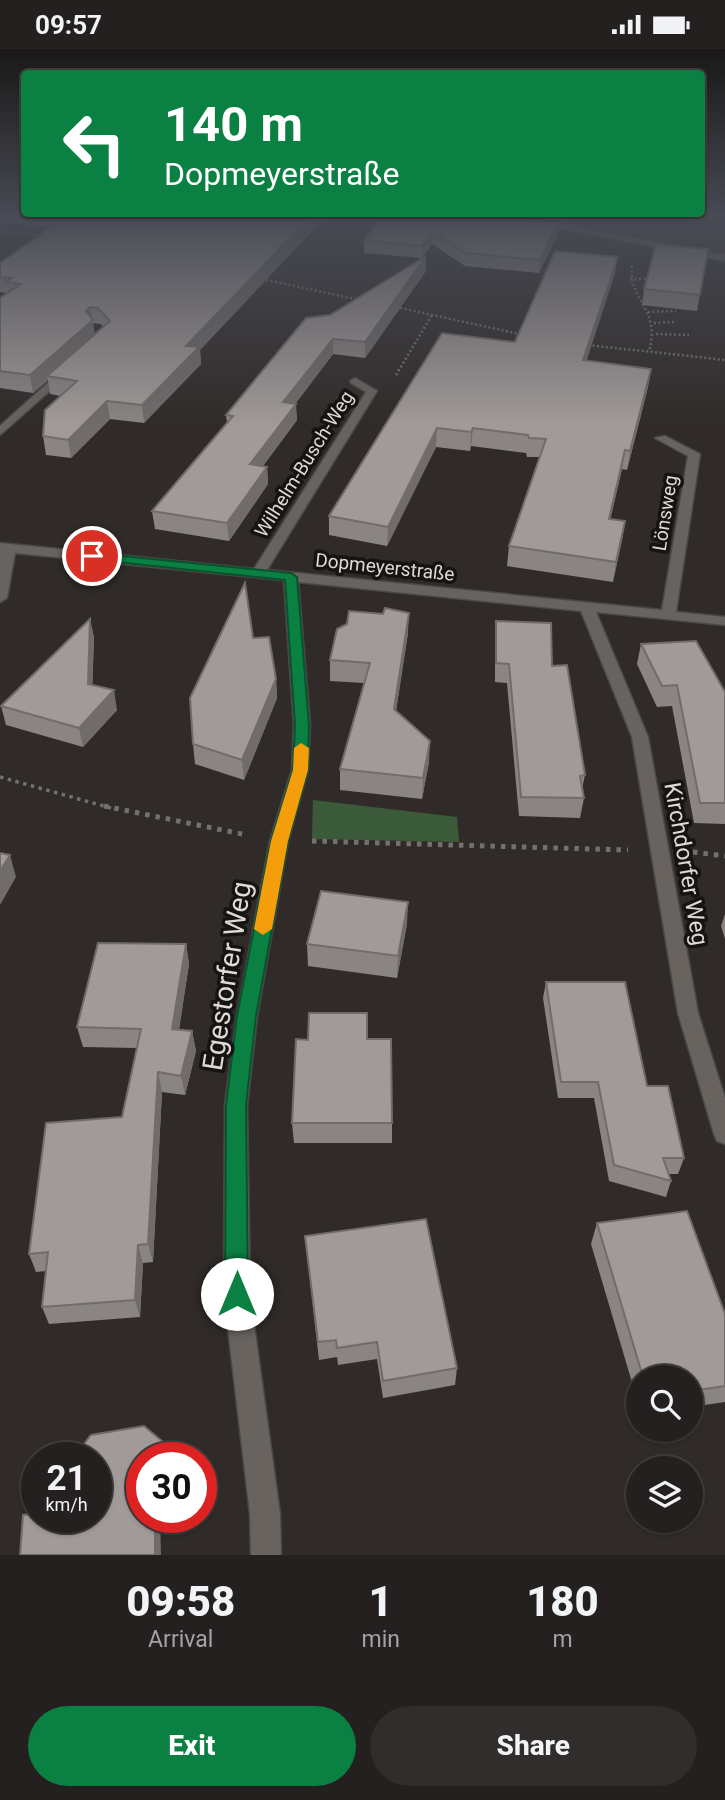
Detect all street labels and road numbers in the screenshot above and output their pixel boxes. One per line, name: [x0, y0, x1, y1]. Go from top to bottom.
street label: Wilhelm-Busch-Weg: [250, 387, 358, 541]
street label: Lönsweg: [648, 473, 682, 553]
street label: Dopmeyerstraße: [314, 548, 456, 586]
street label: Kirchdorfer Weg: [658, 780, 714, 948]
street label: Egestorfer Weg: [196, 879, 258, 1073]

